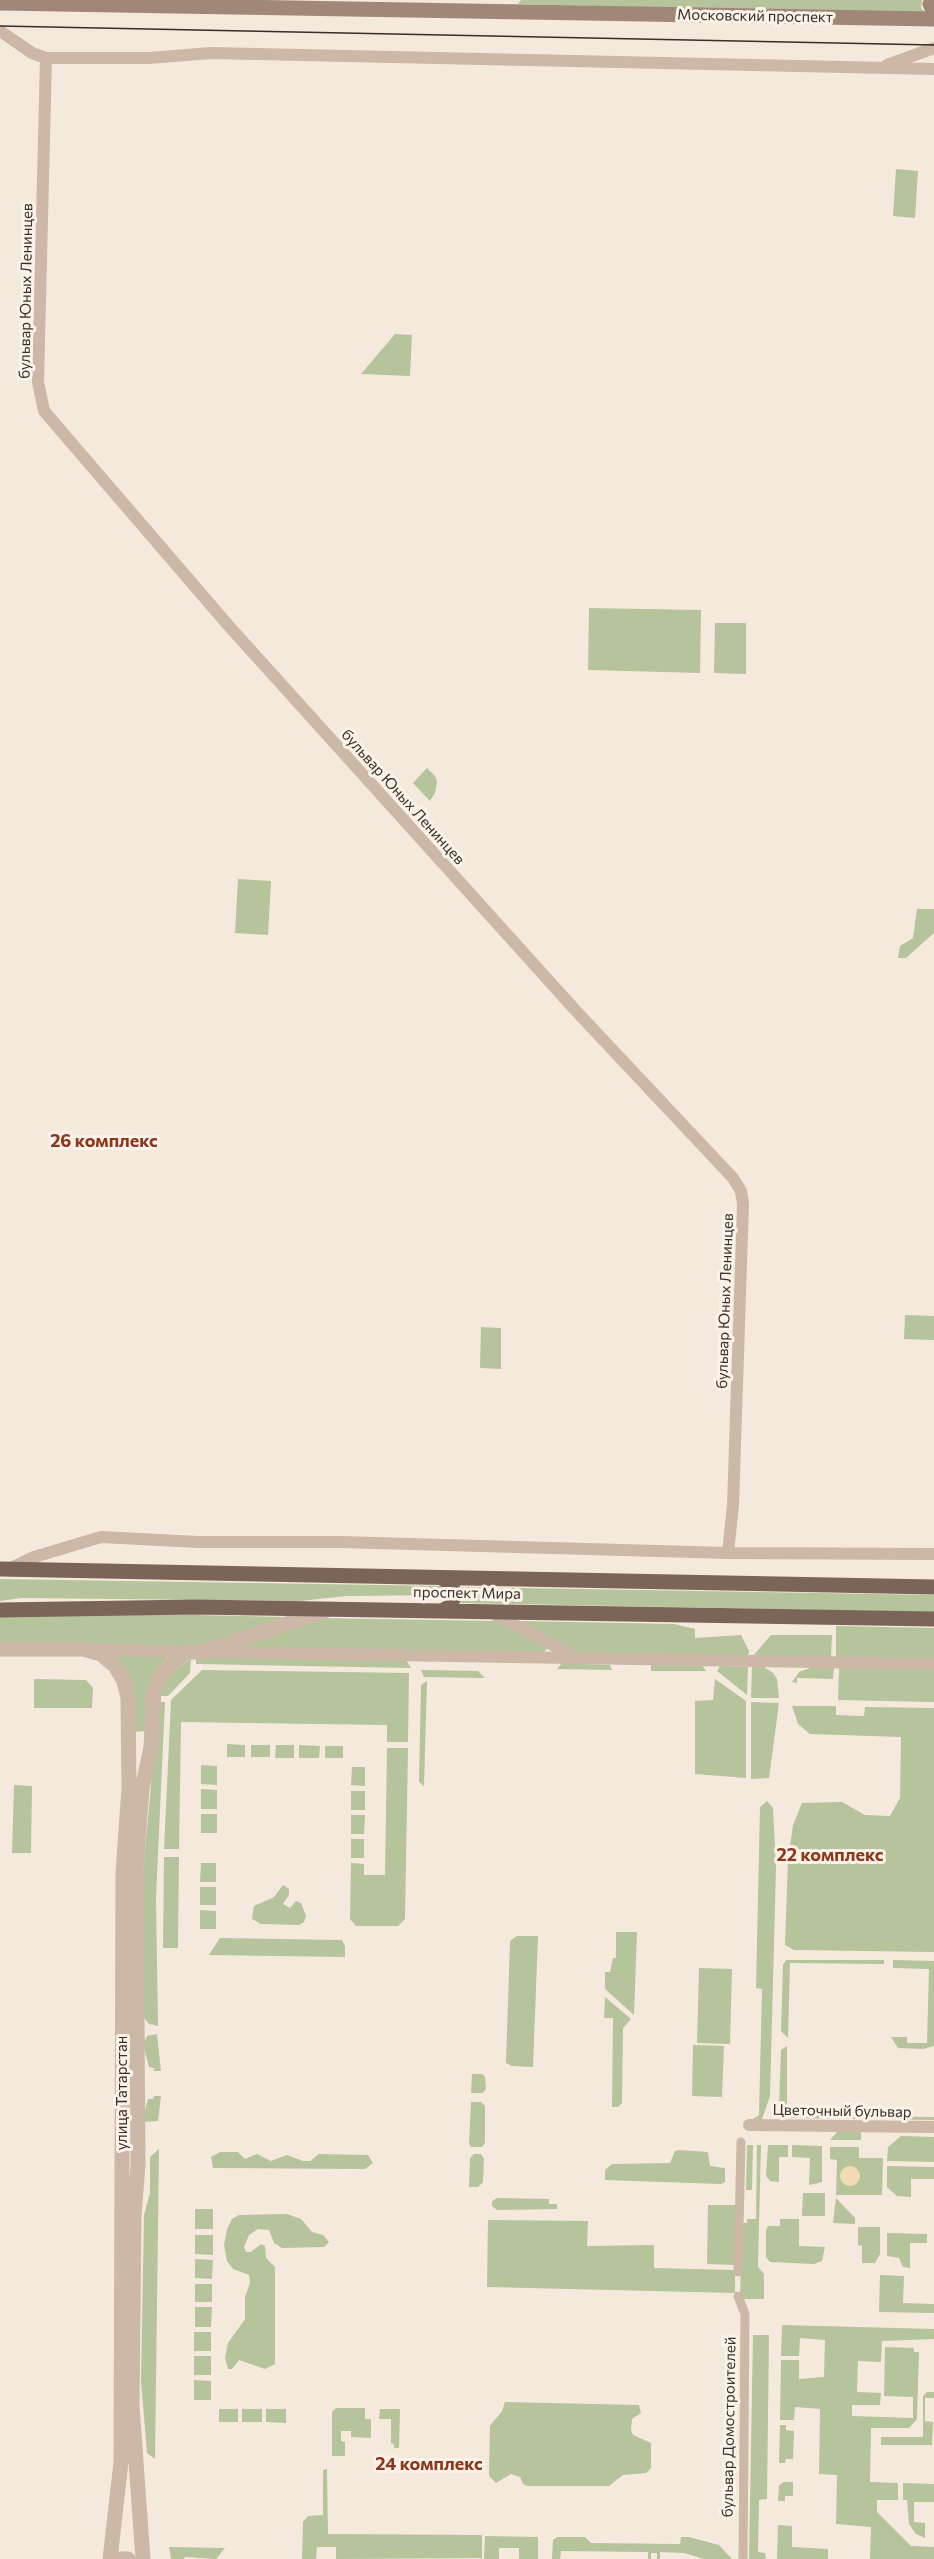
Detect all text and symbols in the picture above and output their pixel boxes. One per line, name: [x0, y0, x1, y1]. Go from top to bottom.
street label: Московский проспект: [677, 6, 833, 26]
street label: бульвар Юных Ленинцев: [15, 203, 37, 379]
street label: бульвар Юных Ленинцев: [337, 726, 469, 868]
district label: 26 комплекс: [50, 1130, 158, 1152]
street label: бульвар Юных Ленинцев: [713, 1213, 737, 1389]
street label: проспект Мира: [413, 1583, 521, 1603]
district label: 22 комплекс: [777, 1844, 883, 1866]
street label: улица Татарстан: [113, 2036, 131, 2150]
street label: Цветочный бульвар: [772, 2101, 912, 2121]
street label: бульвар Домостроителей: [718, 2336, 740, 2518]
district label: 24 комплекс: [375, 2453, 483, 2475]

